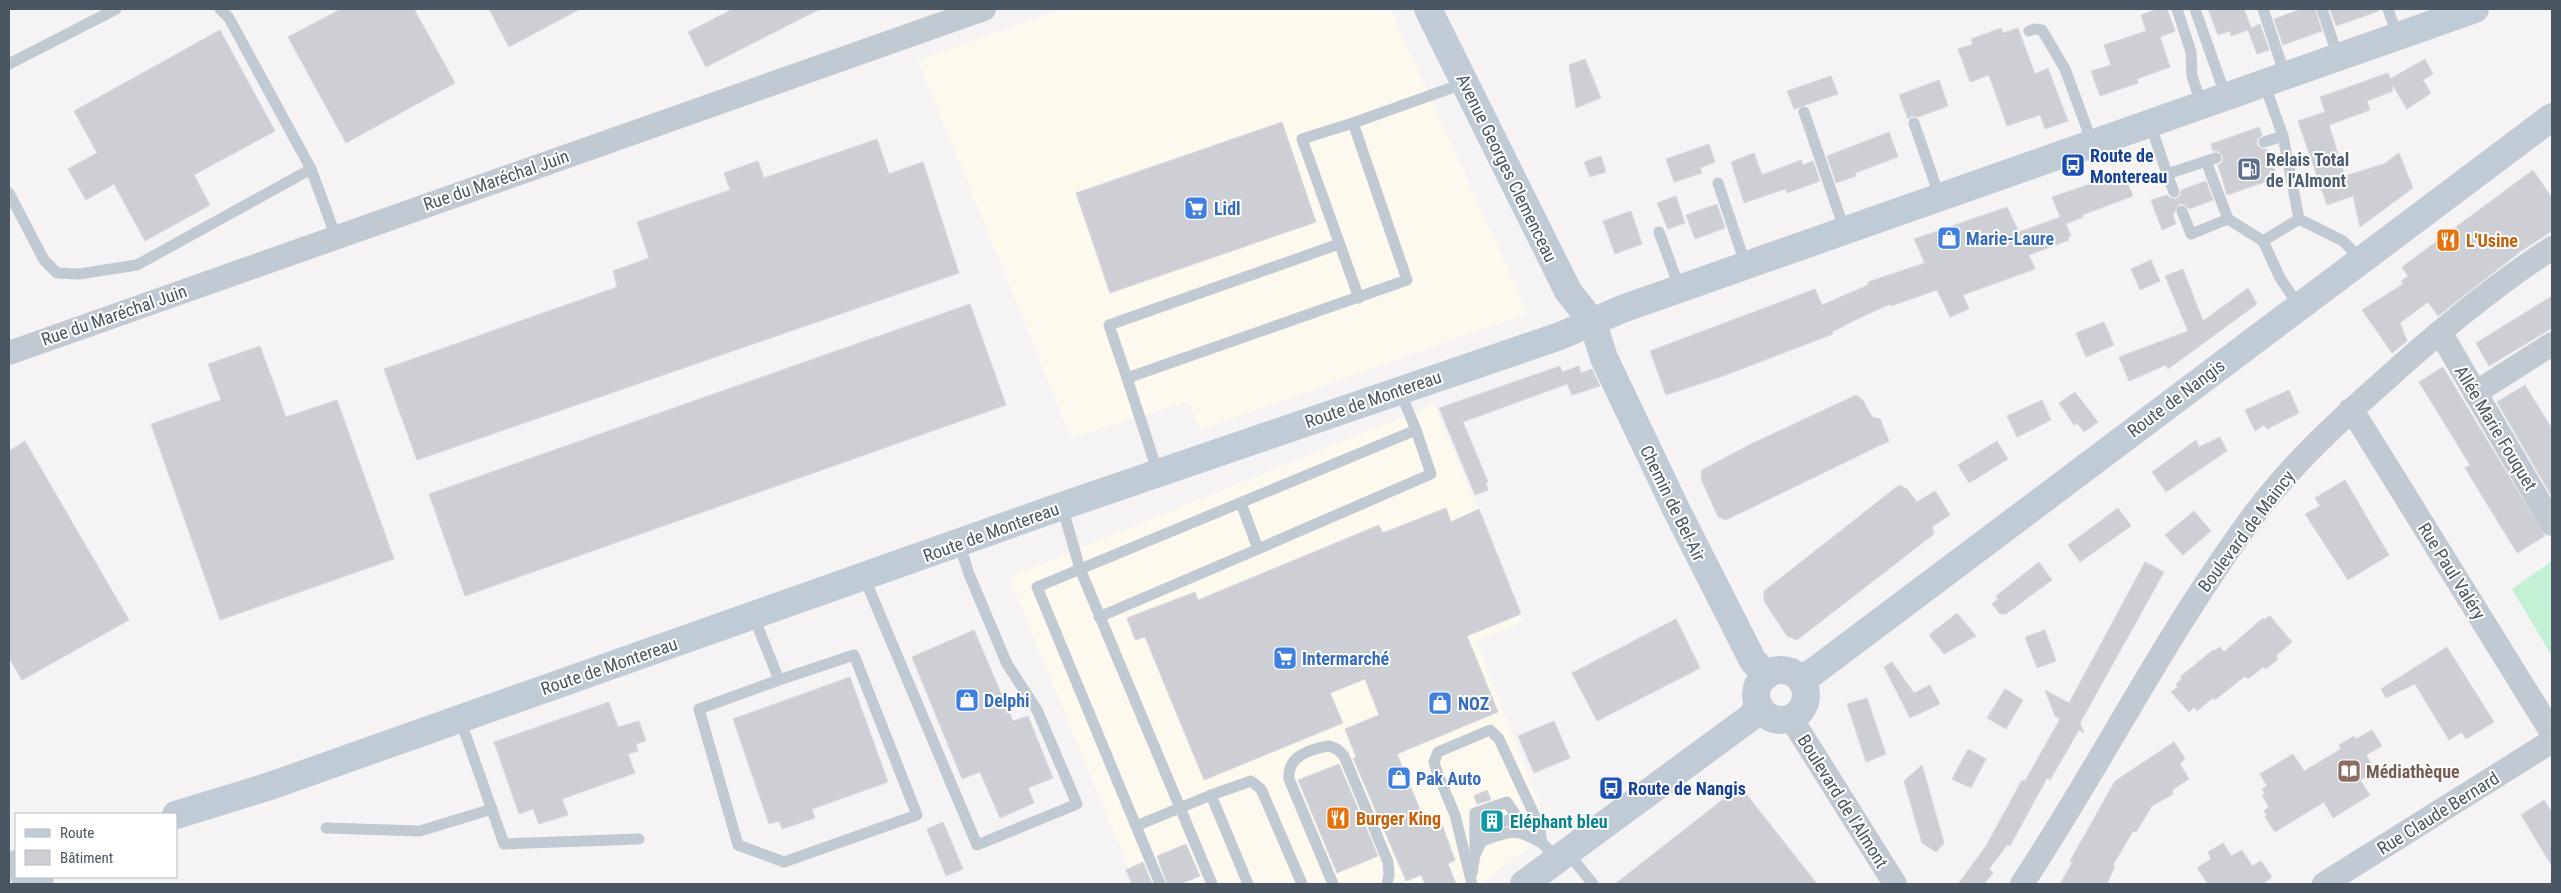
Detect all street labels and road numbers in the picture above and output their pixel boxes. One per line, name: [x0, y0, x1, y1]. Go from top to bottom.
street label: Avenue Georges Clemenceau: [1452, 71, 1562, 265]
street label: Rue du Maréchal Juin: [420, 145, 572, 215]
street label: Rue du Maréchal Juin: [38, 280, 190, 350]
street label: Route de Nangis: [2123, 355, 2229, 441]
street label: Allée Marie Fouquet: [2451, 362, 2541, 494]
street label: Route de Montereau: [1302, 366, 1444, 432]
street label: Chemin de Bel-Air: [1636, 442, 1710, 565]
street label: Boulevard de Maincy: [2193, 466, 2299, 596]
street label: Route de Montereau: [920, 498, 1062, 566]
street label: Rue Paul Valéry: [2414, 519, 2490, 624]
street label: Route de Montereau: [538, 633, 680, 699]
street label: Boulevard de l'Almont: [1793, 730, 1893, 872]
street label: Rue Claude Bernard: [2373, 767, 2503, 859]

